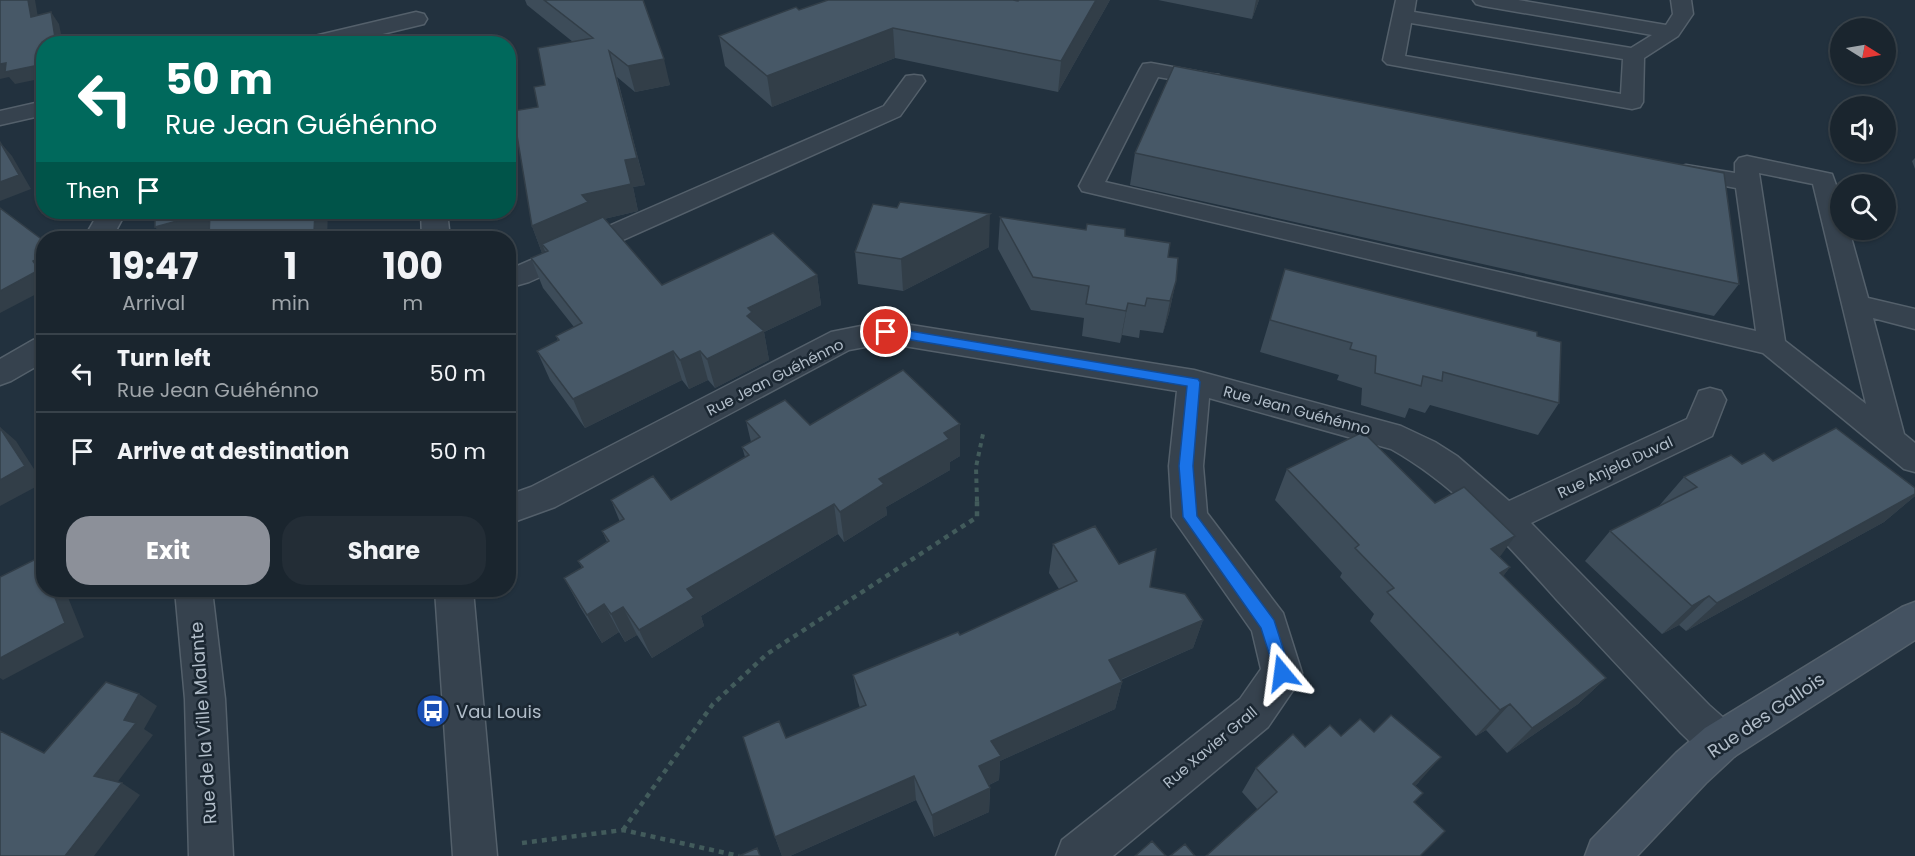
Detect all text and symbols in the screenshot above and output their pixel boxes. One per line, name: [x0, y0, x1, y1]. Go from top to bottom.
north arrow: [1830, 18, 1896, 84]
map controls: [1830, 18, 1896, 240]
text: 50 m: [165, 50, 273, 109]
icon: left: [66, 60, 144, 138]
button: sound: [1830, 96, 1896, 162]
text: Rue Jean Guéhénno: [165, 106, 437, 143]
icon: arrive: [132, 174, 165, 207]
button: search: [1830, 174, 1896, 240]
text: Then: [66, 175, 120, 206]
text: 19:47: [109, 241, 198, 292]
text: 1: [284, 241, 297, 292]
text: 100: [383, 241, 443, 292]
text: Arrival: [122, 289, 185, 317]
text: min: [271, 289, 310, 317]
text: m: [403, 289, 423, 317]
pin: [860, 306, 911, 357]
icon: arrive: [869, 315, 902, 348]
street label: Rue Jean Guéhénno: [703, 333, 847, 421]
text: Turn left: [117, 343, 211, 374]
icon: left: [66, 357, 99, 390]
text: 50 m: [430, 358, 486, 389]
text: Rue Jean Guéhénno: [117, 376, 319, 404]
street label: Rue Jean Guéhénno: [1221, 380, 1373, 440]
street label: Rue Anjela Duval: [1554, 431, 1676, 503]
icon: arrive: [66, 435, 99, 468]
text: Arrive at destination: [117, 436, 349, 467]
text: 50 m: [430, 436, 486, 467]
button: Exit: [66, 516, 270, 585]
button: Share: [282, 516, 486, 585]
street label: Rue de la Ville Malante: [183, 621, 223, 825]
position arrow: [1250, 641, 1314, 705]
street label: Rue des Gallois: [1702, 667, 1830, 763]
bus stop icon: Vau Louis: [415, 693, 451, 729]
place label: Vau Louis: [456, 699, 541, 724]
street label: Rue Xavier Grall: [1158, 701, 1262, 793]

